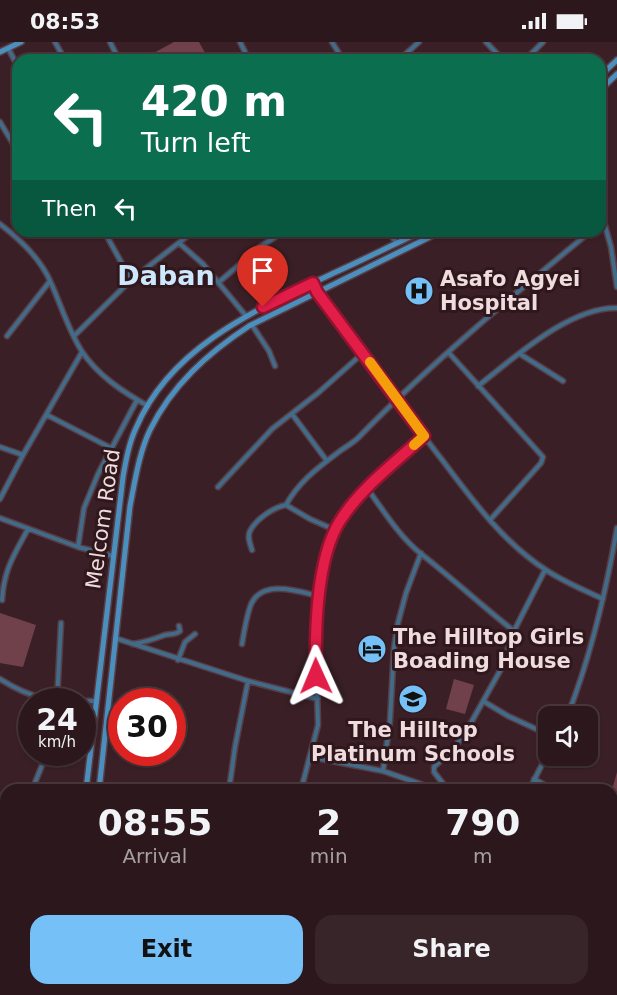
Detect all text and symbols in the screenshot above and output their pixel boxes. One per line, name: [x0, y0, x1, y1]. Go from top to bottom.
text: 08:53: [30, 9, 100, 34]
text: 420 m: [141, 77, 287, 126]
icon: left: [42, 78, 120, 156]
text: Turn left: [141, 127, 251, 158]
icon: left: [109, 192, 142, 225]
text: Then: [42, 196, 97, 221]
pin: [237, 245, 288, 307]
icon: arrive: [246, 254, 279, 287]
district label: Daban: [117, 260, 215, 291]
place label: Asafo Agyei Hospital: [440, 267, 580, 315]
hospital icon: Asafo Agyei Hospital: [403, 275, 435, 307]
street label: Melcom Road: [81, 447, 125, 591]
place label: The Hilltop Girls Boading House: [393, 625, 584, 673]
hotel icon: The Hilltop Girls Boading House: [356, 633, 388, 665]
position arrow: [284, 644, 348, 708]
school or university icon: The Hilltop Platinum Schools: [397, 683, 429, 715]
speed limit sign: 30: [108, 688, 186, 766]
text: 24: [36, 702, 78, 737]
map controls: [538, 706, 598, 766]
button: sound: [538, 706, 598, 766]
place label: The Hilltop Platinum Schools: [311, 718, 515, 766]
text: km/h: [38, 733, 76, 751]
text: 08:55: [98, 802, 212, 843]
text: 2: [316, 802, 341, 843]
text: 790: [445, 802, 520, 843]
text: Arrival: [122, 844, 187, 868]
text: min: [310, 844, 348, 868]
text: m: [473, 844, 493, 868]
button: Exit: [30, 915, 303, 984]
button: Share: [315, 915, 588, 984]

